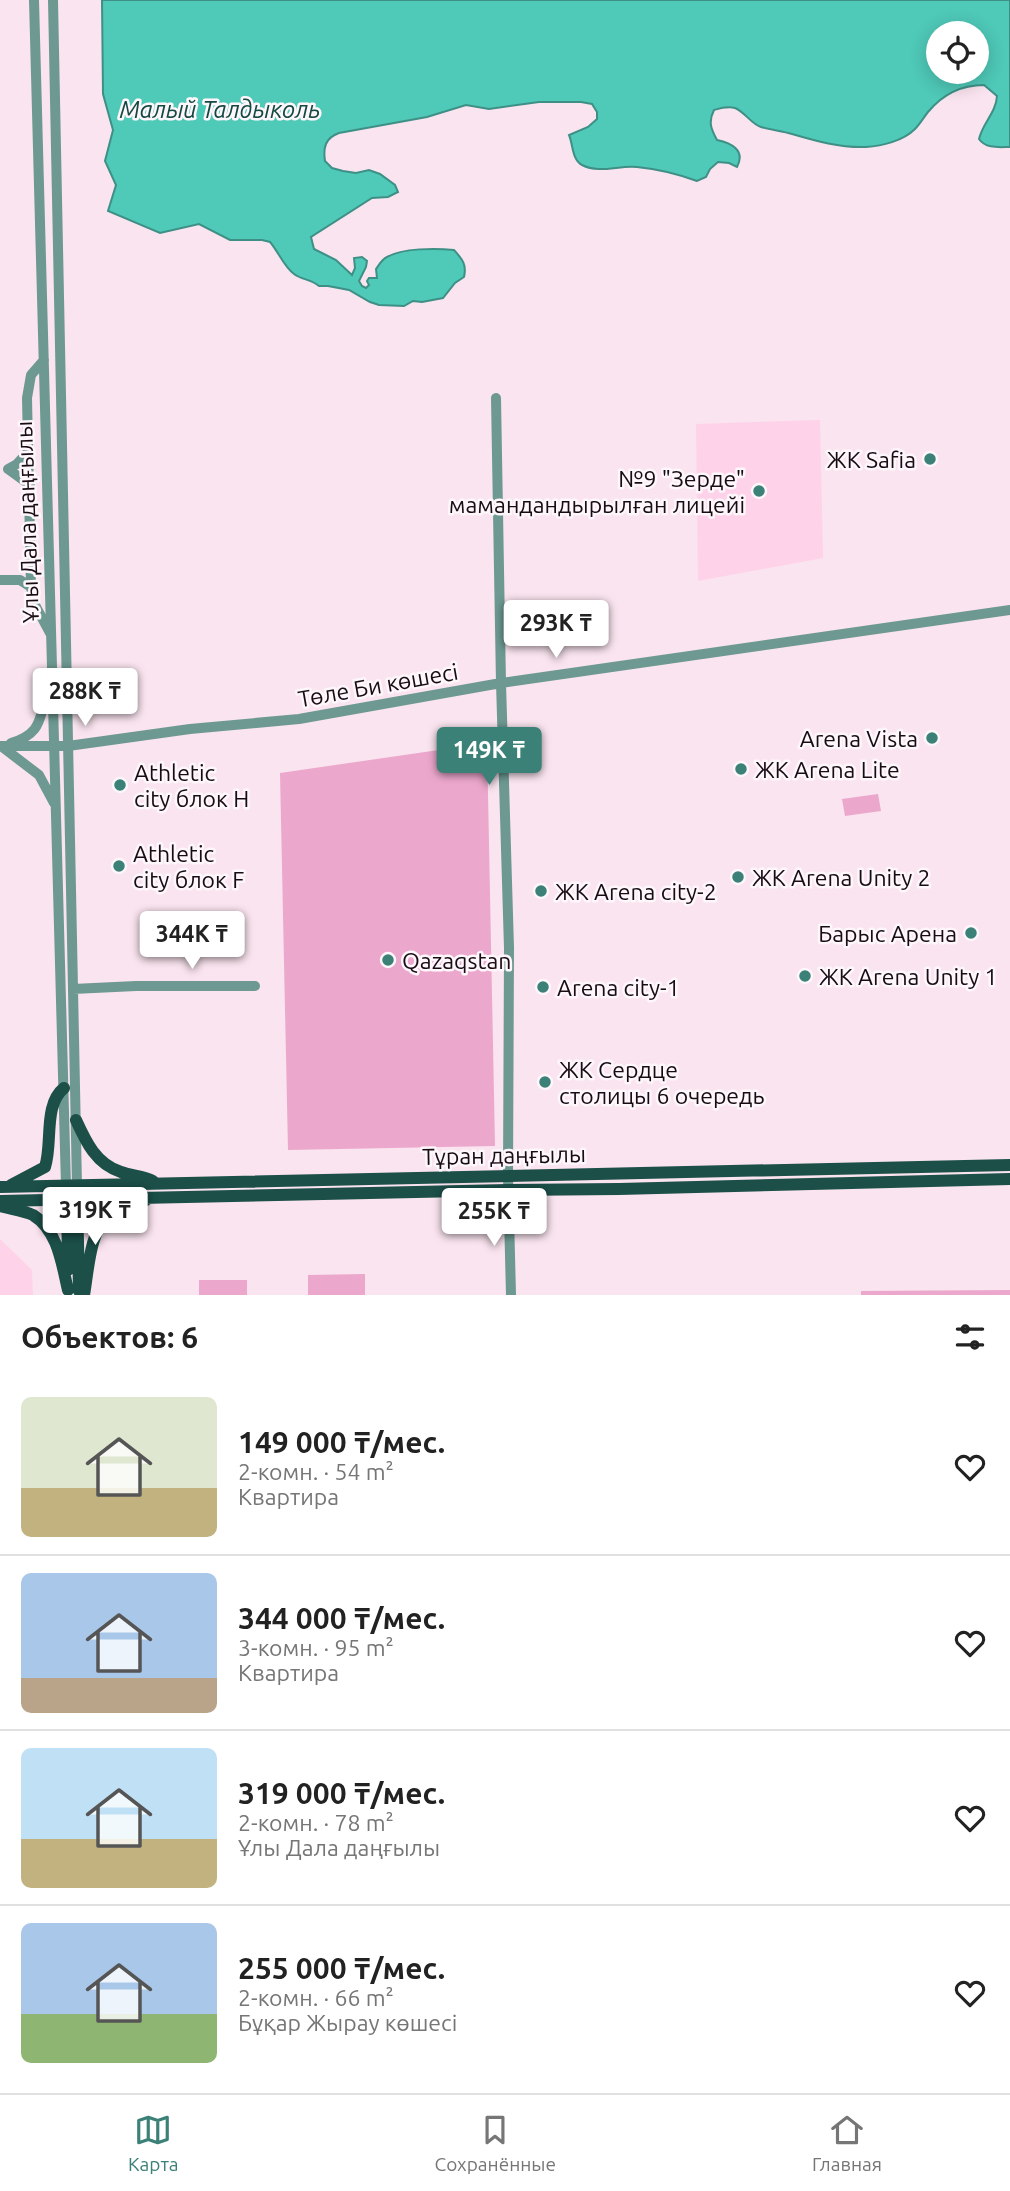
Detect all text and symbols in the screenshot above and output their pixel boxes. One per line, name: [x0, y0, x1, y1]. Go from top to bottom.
map controls: [926, 21, 989, 84]
button: locate: [926, 21, 989, 84]
water label: Малый Талдыколь: [119, 96, 321, 123]
street label: Ұлы Дала даңғылы: [11, 421, 43, 623]
place label: ЖК Safia: [827, 447, 916, 472]
marker: ЖК Safia: [922, 451, 938, 467]
place label: №9 "Зерде" мамандандырылған лицейі: [449, 466, 745, 517]
marker: №9 "Зерде" мамандандырылған лицейі: [751, 483, 767, 499]
pin: 293K ₸: [499, 600, 613, 660]
text: 293K ₸: [520, 610, 592, 635]
street label: Төле Би көшесі: [296, 659, 460, 711]
pin: 288K ₸: [28, 668, 142, 728]
text: 288K ₸: [49, 678, 121, 703]
place label: Arena Vista: [800, 726, 918, 751]
pin: 149K ₸: [432, 728, 546, 787]
marker: Arena Vista: [924, 730, 940, 746]
text: 149K ₸: [453, 737, 525, 762]
place label: ЖК Arena Lite: [755, 757, 900, 782]
place label: Athletic city блок H: [134, 760, 249, 811]
marker: ЖК Arena Lite: [733, 761, 749, 777]
marker: Athletic city блок H: [112, 777, 128, 793]
place label: Athletic city блок F: [133, 841, 244, 892]
marker: Athletic city блок F: [111, 858, 127, 874]
place label: ЖК Arena Unity 2: [752, 865, 931, 890]
marker: ЖК Arena Unity 2: [730, 869, 746, 885]
place label: ЖК Arena city-2: [555, 879, 717, 904]
marker: ЖК Arena city-2: [533, 883, 549, 899]
pin: 344K ₸: [135, 912, 249, 971]
text: 344K ₸: [156, 921, 228, 946]
place label: Барыс Арена: [818, 921, 957, 946]
marker: Барыс Арена: [963, 925, 979, 941]
place label: Qazaqstan: [402, 948, 511, 973]
marker: Qazaqstan: [380, 952, 396, 968]
place label: ЖК Arena Unity 1: [819, 964, 998, 989]
marker: ЖК Arena Unity 1: [797, 968, 813, 984]
place label: Arena city-1: [557, 975, 680, 1000]
marker: Arena city-1: [535, 979, 551, 995]
place label: ЖК Сердце столицы 6 очередь: [559, 1057, 765, 1108]
marker: ЖК Сердце столицы 6 очередь: [537, 1074, 553, 1090]
street label: Тұран даңғылы: [422, 1141, 586, 1169]
pin: 319K ₸: [38, 1188, 152, 1247]
pin: 255K ₸: [437, 1188, 551, 1248]
text: 319K ₸: [59, 1197, 131, 1222]
text: 255K ₸: [458, 1198, 530, 1223]
icon: filters: [951, 1318, 989, 1356]
text: Объектов: 6: [21, 1320, 198, 1354]
icon: home: [77, 1425, 161, 1509]
text: 149 000 ₸/мес.: [238, 1425, 445, 1459]
icon: heart: [951, 1448, 989, 1486]
text: 2-комн. · 54 m²: [238, 1459, 394, 1484]
text: Квартира: [238, 1484, 339, 1509]
icon: home: [77, 1601, 161, 1685]
text: 344 000 ₸/мес.: [238, 1601, 445, 1635]
icon: heart: [951, 1624, 989, 1662]
text: 3-комн. · 95 m²: [238, 1635, 394, 1660]
text: Квартира: [238, 1660, 339, 1685]
icon: home: [77, 1776, 161, 1860]
text: 319 000 ₸/мес.: [238, 1776, 445, 1810]
icon: heart: [951, 1799, 989, 1837]
text: 2-комн. · 78 m²: [238, 1810, 394, 1835]
text: Ұлы Дала даңғылы: [238, 1835, 440, 1860]
icon: home: [77, 1951, 161, 2035]
text: 255 000 ₸/мес.: [238, 1951, 445, 1985]
icon: heart: [951, 1974, 989, 2012]
text: 2-комн. · 66 m²: [238, 1985, 394, 2010]
text: Бұқар Жырау көшесі: [238, 2010, 457, 2035]
tab: Карта: [128, 2111, 179, 2175]
tab: Сохранённые: [435, 2111, 556, 2175]
tab: Главная: [812, 2111, 882, 2175]

